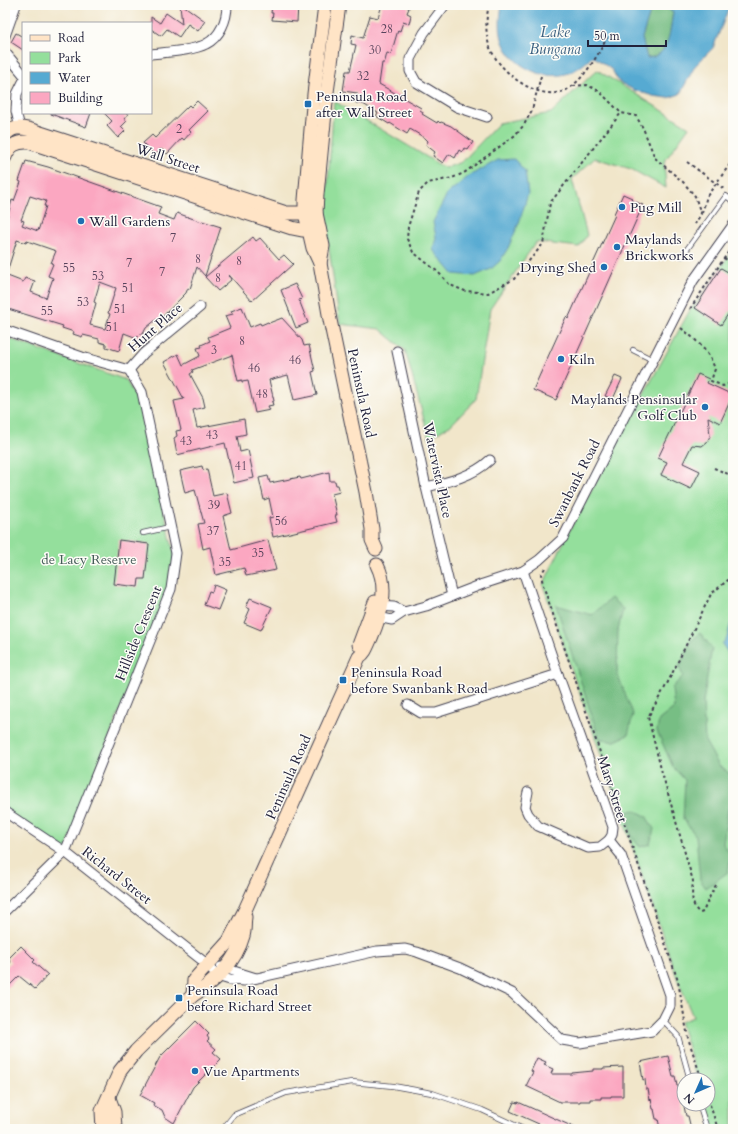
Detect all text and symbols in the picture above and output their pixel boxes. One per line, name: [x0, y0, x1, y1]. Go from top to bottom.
house number: 28: [381, 21, 393, 37]
legend: [22, 22, 152, 114]
water label: Lake Bungana: [529, 22, 581, 59]
scale bar: [588, 22, 666, 48]
text: 50 m: [594, 28, 621, 44]
text: Road: [58, 30, 85, 46]
house number: 30: [369, 42, 381, 58]
text: Park: [58, 50, 82, 66]
house number: 32: [357, 68, 369, 84]
text: Water: [57, 70, 91, 86]
place label: Peninsula Road after Wall Street: [316, 87, 413, 122]
text: Building: [58, 90, 103, 106]
marker: Peninsula Road after Wall Street: [303, 99, 313, 109]
house number: 2: [176, 121, 182, 137]
street label: Wall Street: [133, 139, 203, 178]
place label: Pug Mill: [630, 198, 682, 217]
marker: Pug Mill: [617, 202, 627, 212]
place label: Wall Gardens: [88, 212, 170, 231]
marker: Wall Gardens: [76, 216, 86, 226]
house number: 7: [170, 230, 176, 246]
place label: Maylands Brickworks: [625, 230, 694, 265]
marker: Maylands Brickworks: [612, 242, 622, 252]
house number: 8: [195, 251, 201, 267]
house number: 8: [236, 253, 242, 269]
house number: 7: [126, 255, 132, 271]
place label: Drying Shed: [520, 258, 597, 277]
house number: 55: [63, 260, 75, 276]
marker: Drying Shed: [599, 262, 609, 272]
house number: 7: [159, 264, 165, 280]
house number: 53: [92, 268, 104, 284]
house number: 8: [215, 270, 221, 286]
house number: 51: [122, 280, 134, 296]
house number: 53: [77, 294, 89, 310]
street label: Hunt Place: [124, 299, 187, 356]
house number: 51: [114, 301, 126, 317]
house number: 55: [41, 303, 53, 319]
house number: 51: [106, 319, 118, 335]
house number: 8: [239, 333, 245, 349]
house number: 3: [211, 342, 217, 358]
street label: Peninsula Road: [343, 347, 380, 440]
place label: Kiln: [569, 350, 595, 369]
house number: 46: [289, 352, 301, 368]
marker: Kiln: [556, 354, 566, 364]
house number: 46: [248, 360, 260, 376]
house number: 48: [256, 386, 268, 402]
place label: Maylands Pensinsular Golf Club: [571, 390, 698, 425]
marker: Maylands Pensinsular Golf Club: [700, 402, 710, 412]
street label: Watervista Place: [418, 419, 457, 520]
house number: 43: [206, 427, 218, 443]
house number: 43: [180, 433, 192, 449]
street label: Swanbank Road: [544, 436, 605, 530]
house number: 41: [235, 458, 247, 474]
house number: 39: [208, 497, 220, 513]
house number: 56: [275, 513, 287, 529]
house number: 37: [207, 523, 219, 539]
house number: 35: [252, 545, 264, 561]
park label: de Lacy Reserve: [41, 550, 137, 569]
house number: 35: [219, 554, 231, 570]
street label: Hillside Crescent: [111, 582, 166, 684]
place label: Peninsula Road before Swanbank Road: [351, 663, 488, 698]
marker: Peninsula Road before Swanbank Road: [338, 675, 348, 685]
street label: Peninsula Road: [261, 731, 316, 823]
street label: Mary Street: [593, 753, 632, 826]
street label: Richard Street: [78, 842, 156, 909]
place label: Peninsula Road before Richard Street: [187, 981, 312, 1016]
marker: Peninsula Road before Richard Street: [174, 993, 184, 1003]
place label: Vue Apartments: [203, 1062, 300, 1081]
marker: Vue Apartments: [190, 1066, 200, 1076]
north arrow: [676, 1072, 716, 1112]
text: N: [680, 1090, 698, 1107]

